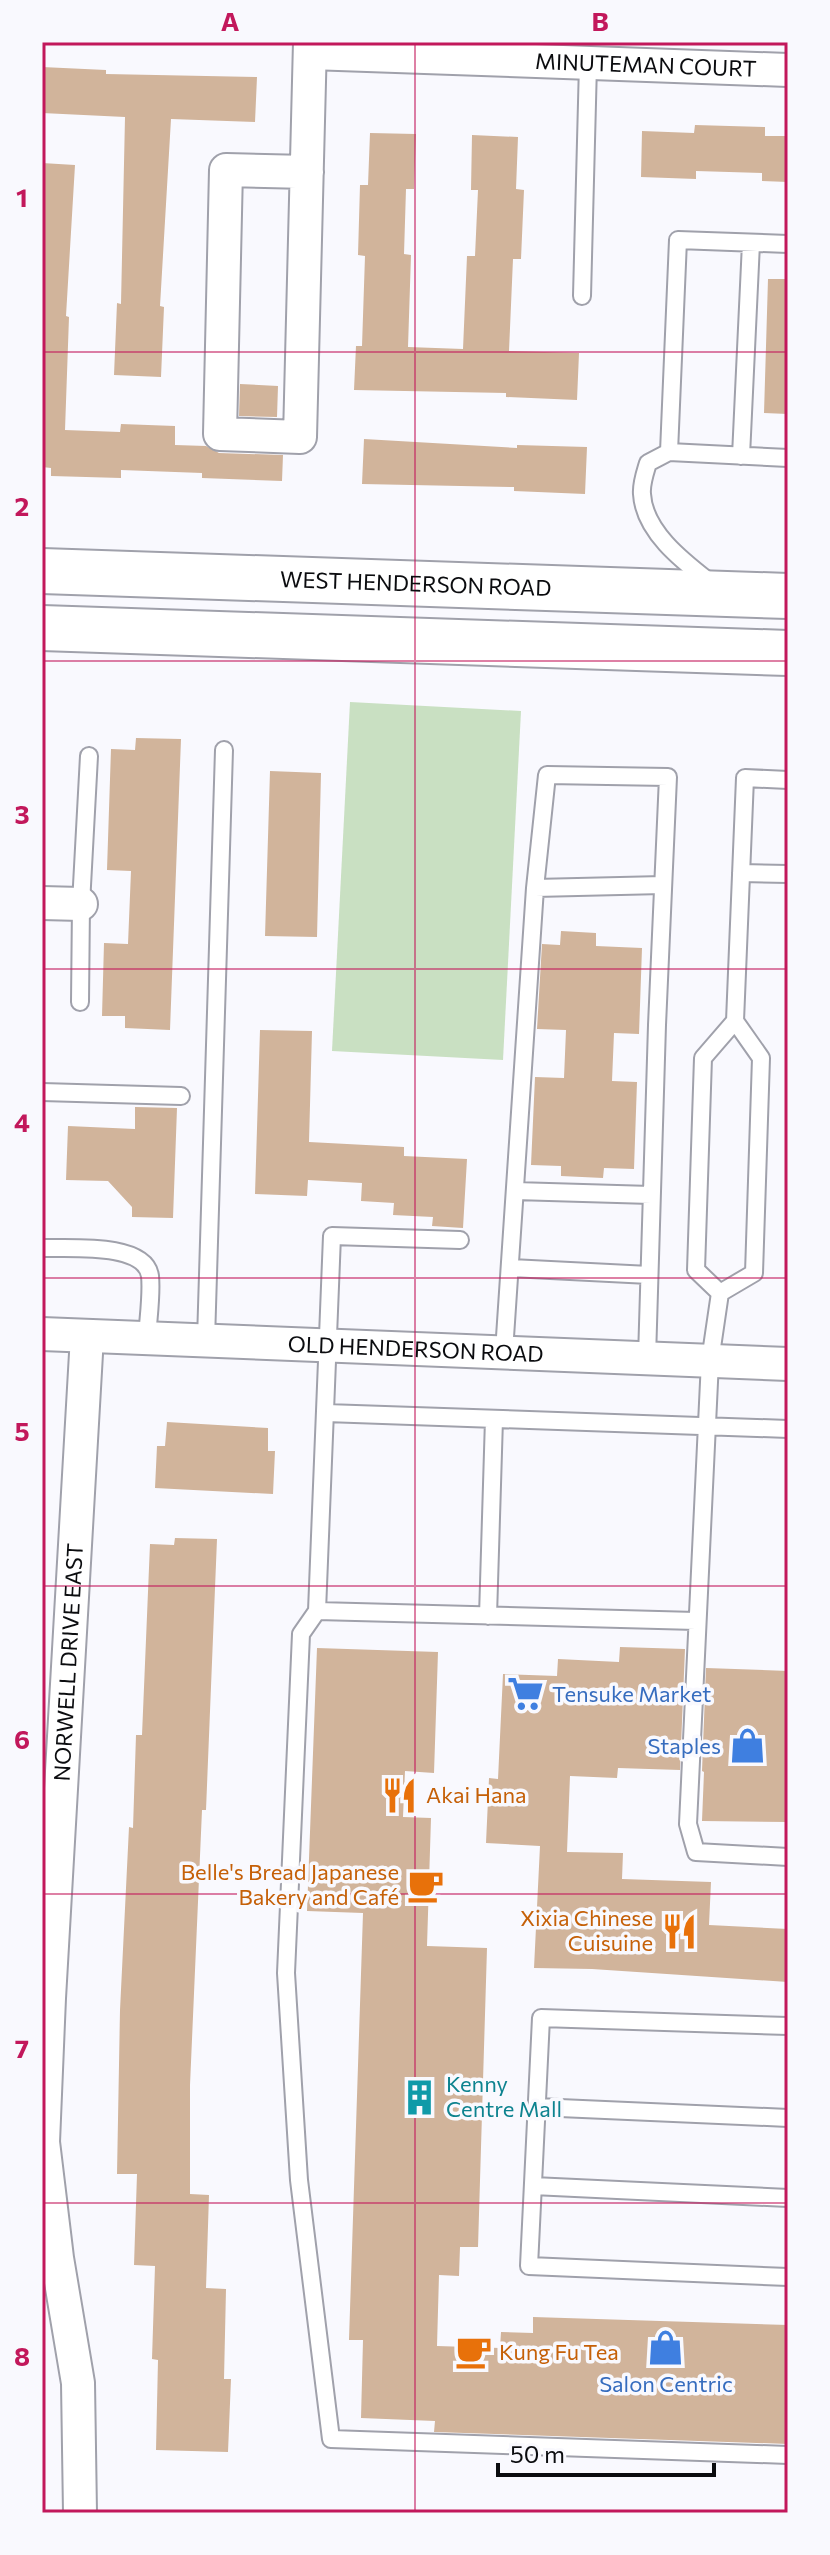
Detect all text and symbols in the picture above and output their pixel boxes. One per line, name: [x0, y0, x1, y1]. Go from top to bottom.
text: A: [221, 5, 240, 36]
text: B: [591, 5, 609, 36]
street label: MINUTEMAN COURT: [535, 47, 757, 82]
text: 1: [16, 181, 28, 212]
text: 2: [15, 490, 29, 521]
street label: WEST HENDERSON ROAD: [280, 565, 552, 601]
text: 3: [14, 798, 30, 829]
text: 4: [14, 1106, 30, 1137]
street label: OLD HENDERSON ROAD: [287, 1330, 544, 1367]
text: 5: [14, 1415, 30, 1446]
street label: NORWELL DRIVE EAST: [47, 1543, 88, 1782]
supermarket icon: Tensuke Market: [507, 1675, 545, 1713]
place label: Tensuke Market: [552, 1680, 711, 1707]
text: 6: [14, 1723, 30, 1754]
shop icon: Staples: [728, 1727, 766, 1765]
place label: Staples: [648, 1732, 721, 1759]
restaurant icon: Akai Hana: [381, 1776, 419, 1814]
place label: Akai Hana: [426, 1781, 527, 1808]
place label: Belle's Bread Japanese Bakery and Café: [181, 1858, 399, 1910]
cafe icon: Belle's Bread Japanese Bakery and Café: [406, 1866, 444, 1904]
place label: Xixia Chinese Cuisuine: [520, 1904, 653, 1956]
restaurant icon: Xixia Chinese Cuisuine: [660, 1912, 698, 1950]
text: 7: [15, 2032, 29, 2063]
place label: Kenny Centre Mall: [446, 2070, 562, 2122]
building icon: Kenny Centre Mall: [401, 2078, 439, 2116]
shop icon: Salon Centric: [647, 2329, 685, 2367]
cafe icon: Kung Fu Tea: [454, 2333, 492, 2371]
place label: Kung Fu Tea: [499, 2338, 619, 2365]
text: 8: [14, 2340, 30, 2371]
place label: Salon Centric: [599, 2370, 733, 2397]
scale bar: [498, 2427, 714, 2477]
text: 50 m: [510, 2439, 565, 2468]

